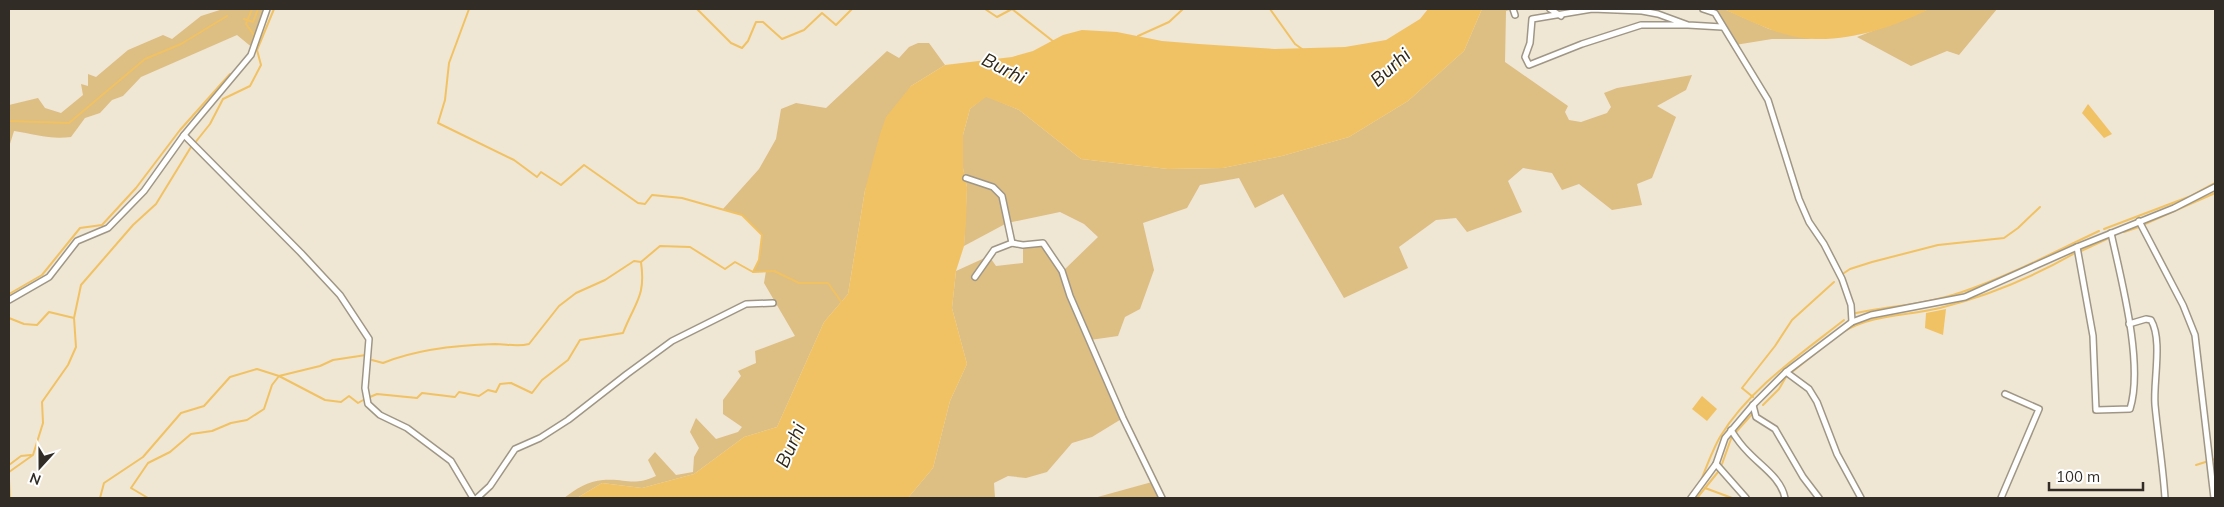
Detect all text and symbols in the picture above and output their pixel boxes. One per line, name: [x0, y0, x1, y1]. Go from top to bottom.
water label: Burhi: [1365, 42, 1416, 91]
water label: Burhi: [978, 47, 1031, 89]
water label: Burhi: [770, 418, 811, 471]
north arrow: [15, 442, 65, 492]
scale bar: [2049, 460, 2143, 492]
text: 100 m: [2056, 467, 2100, 486]
text: N: [27, 469, 44, 489]

